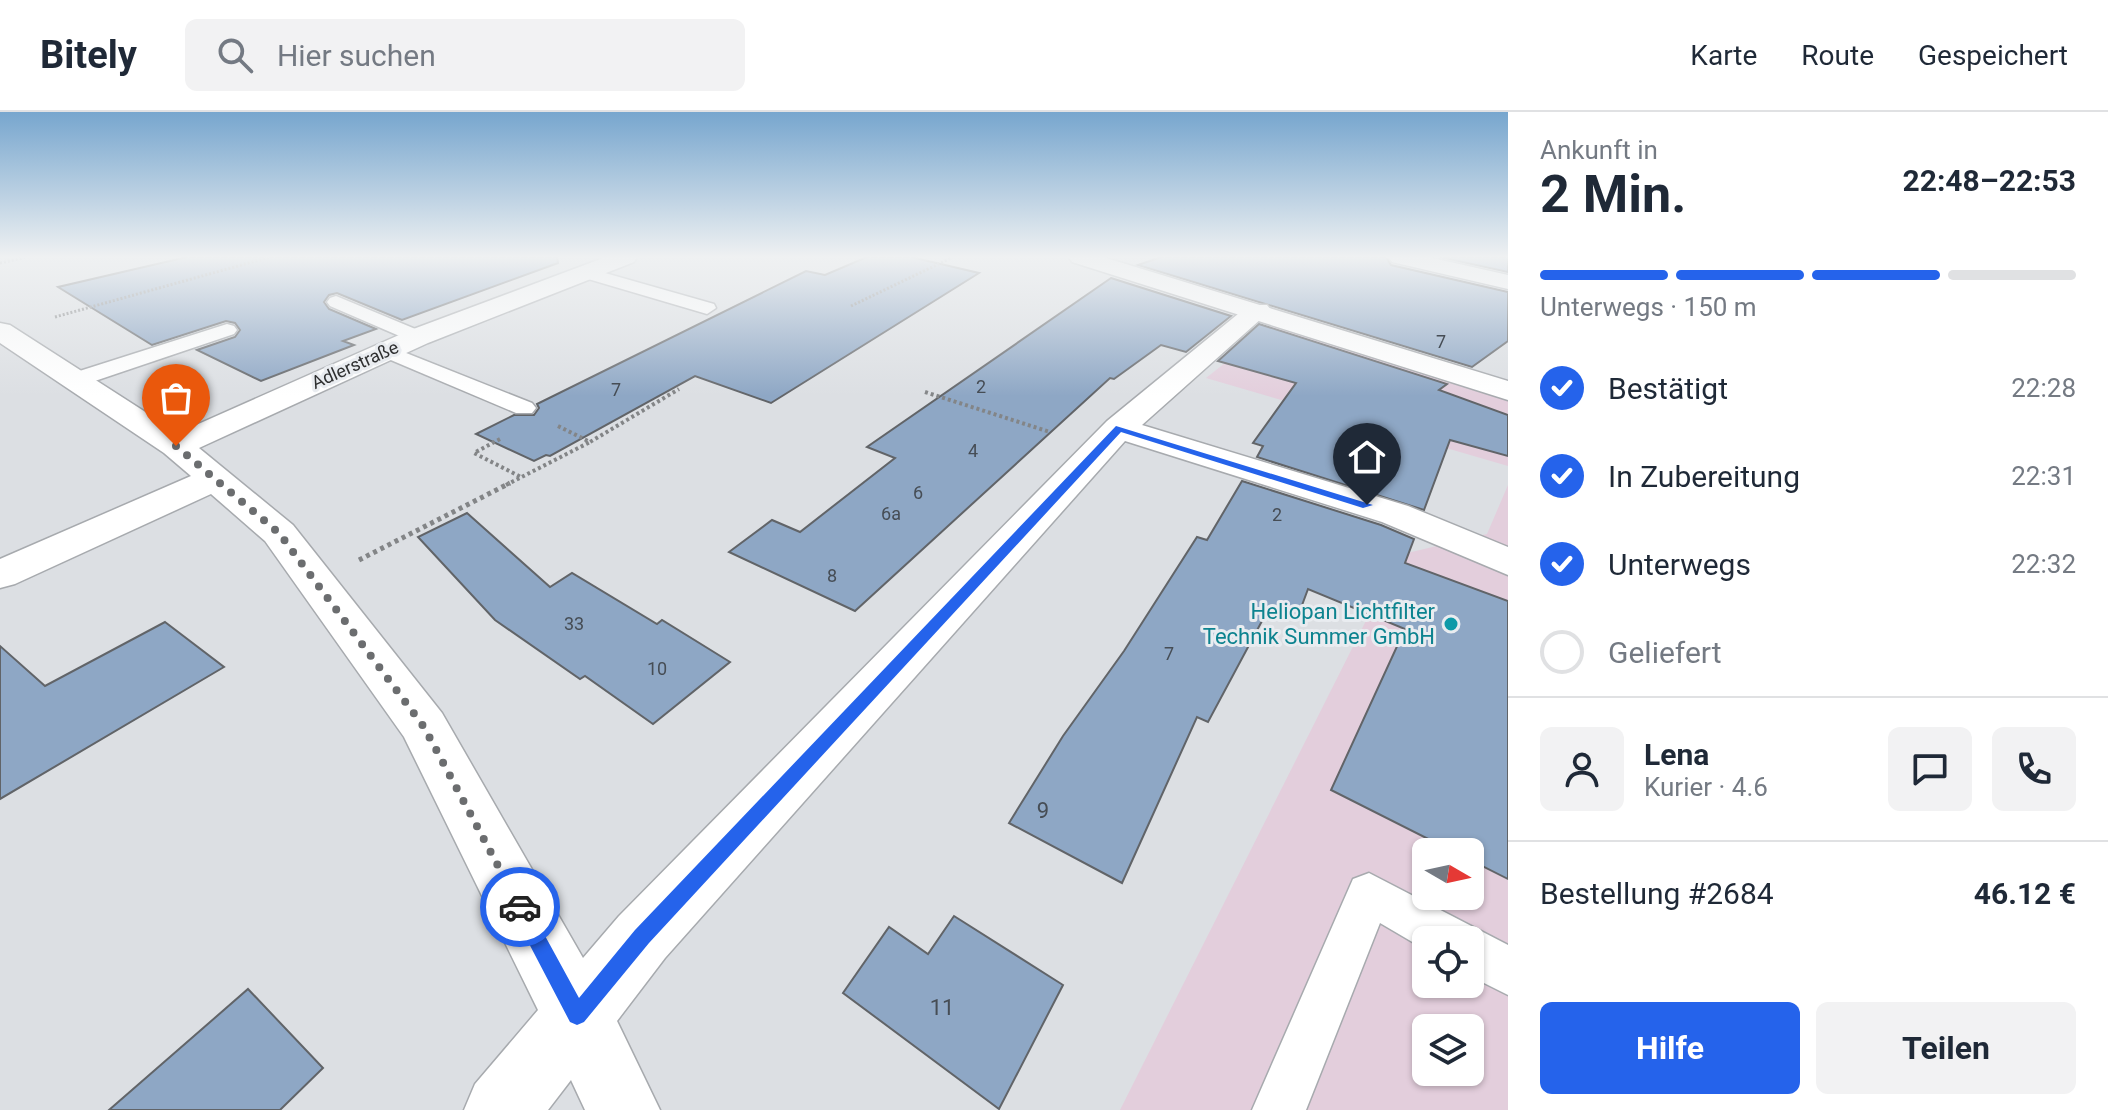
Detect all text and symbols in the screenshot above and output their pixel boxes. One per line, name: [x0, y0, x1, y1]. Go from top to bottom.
search box: [185, 19, 745, 91]
text: Bitely: [40, 33, 137, 77]
icon: search: [213, 33, 257, 77]
text: Hier suchen: [277, 38, 436, 73]
text: Karte: [1690, 39, 1757, 72]
text: Route: [1801, 39, 1874, 72]
text: Gespeichert: [1918, 39, 2068, 72]
text: Ankunft in: [1540, 135, 1658, 165]
text: 22:48–22:53: [1902, 163, 2076, 198]
text: 2 Min.: [1540, 164, 1686, 225]
text: Unterwegs · 150 m: [1540, 292, 1757, 322]
house number: 7: [1436, 331, 1446, 352]
street label: Adlerstraße: [308, 336, 401, 393]
pin: [142, 364, 210, 446]
icon: check: [1540, 366, 1584, 410]
text: Bestätigt: [1608, 371, 1728, 406]
text: 22:28: [2011, 373, 2076, 403]
icon: bag: [154, 376, 198, 420]
house number: 2: [976, 376, 986, 397]
house number: 7: [611, 379, 621, 400]
pin: [1333, 423, 1401, 505]
icon: home: [1345, 435, 1389, 479]
house number: 4: [968, 440, 978, 461]
icon: check: [1540, 454, 1584, 498]
text: In Zubereitung: [1608, 459, 1800, 494]
text: 22:31: [2011, 461, 2076, 491]
house number: 6: [913, 482, 923, 503]
house number: 6a: [881, 503, 901, 524]
house number: 2: [1272, 504, 1282, 525]
icon: check: [1540, 542, 1584, 586]
text: Unterwegs: [1608, 547, 1751, 582]
text: 22:32: [2011, 549, 2076, 579]
house number: 8: [827, 565, 837, 586]
place label: Heliopan Lichtfilter Technik Summer GmbH: [1203, 599, 1436, 649]
house number: 33: [564, 613, 584, 634]
marker: Heliopan Lichtfilter Technik Summer GmbH: [1442, 615, 1460, 633]
text: Geliefert: [1608, 635, 1722, 670]
house number: 7: [1164, 643, 1174, 664]
house number: 10: [647, 658, 667, 679]
button: person: [1540, 727, 1624, 811]
button: chat: [1888, 727, 1972, 811]
button: phone: [1992, 727, 2076, 811]
text: Lena: [1644, 737, 1709, 772]
text: Kurier · 4.6: [1644, 772, 1768, 802]
house number: 9: [1037, 798, 1049, 823]
north arrow: [1412, 838, 1484, 910]
map controls: [1412, 838, 1484, 1086]
courier: [480, 867, 560, 947]
text: Bestellung #2684: [1540, 876, 1774, 911]
text: 46.12 €: [1974, 876, 2076, 911]
icon: car: [498, 885, 542, 929]
button: locate: [1412, 926, 1484, 998]
house number: 11: [930, 995, 954, 1020]
button: Hilfe: [1540, 1002, 1800, 1094]
button: Teilen: [1816, 1002, 2076, 1094]
button: layers: [1412, 1014, 1484, 1086]

